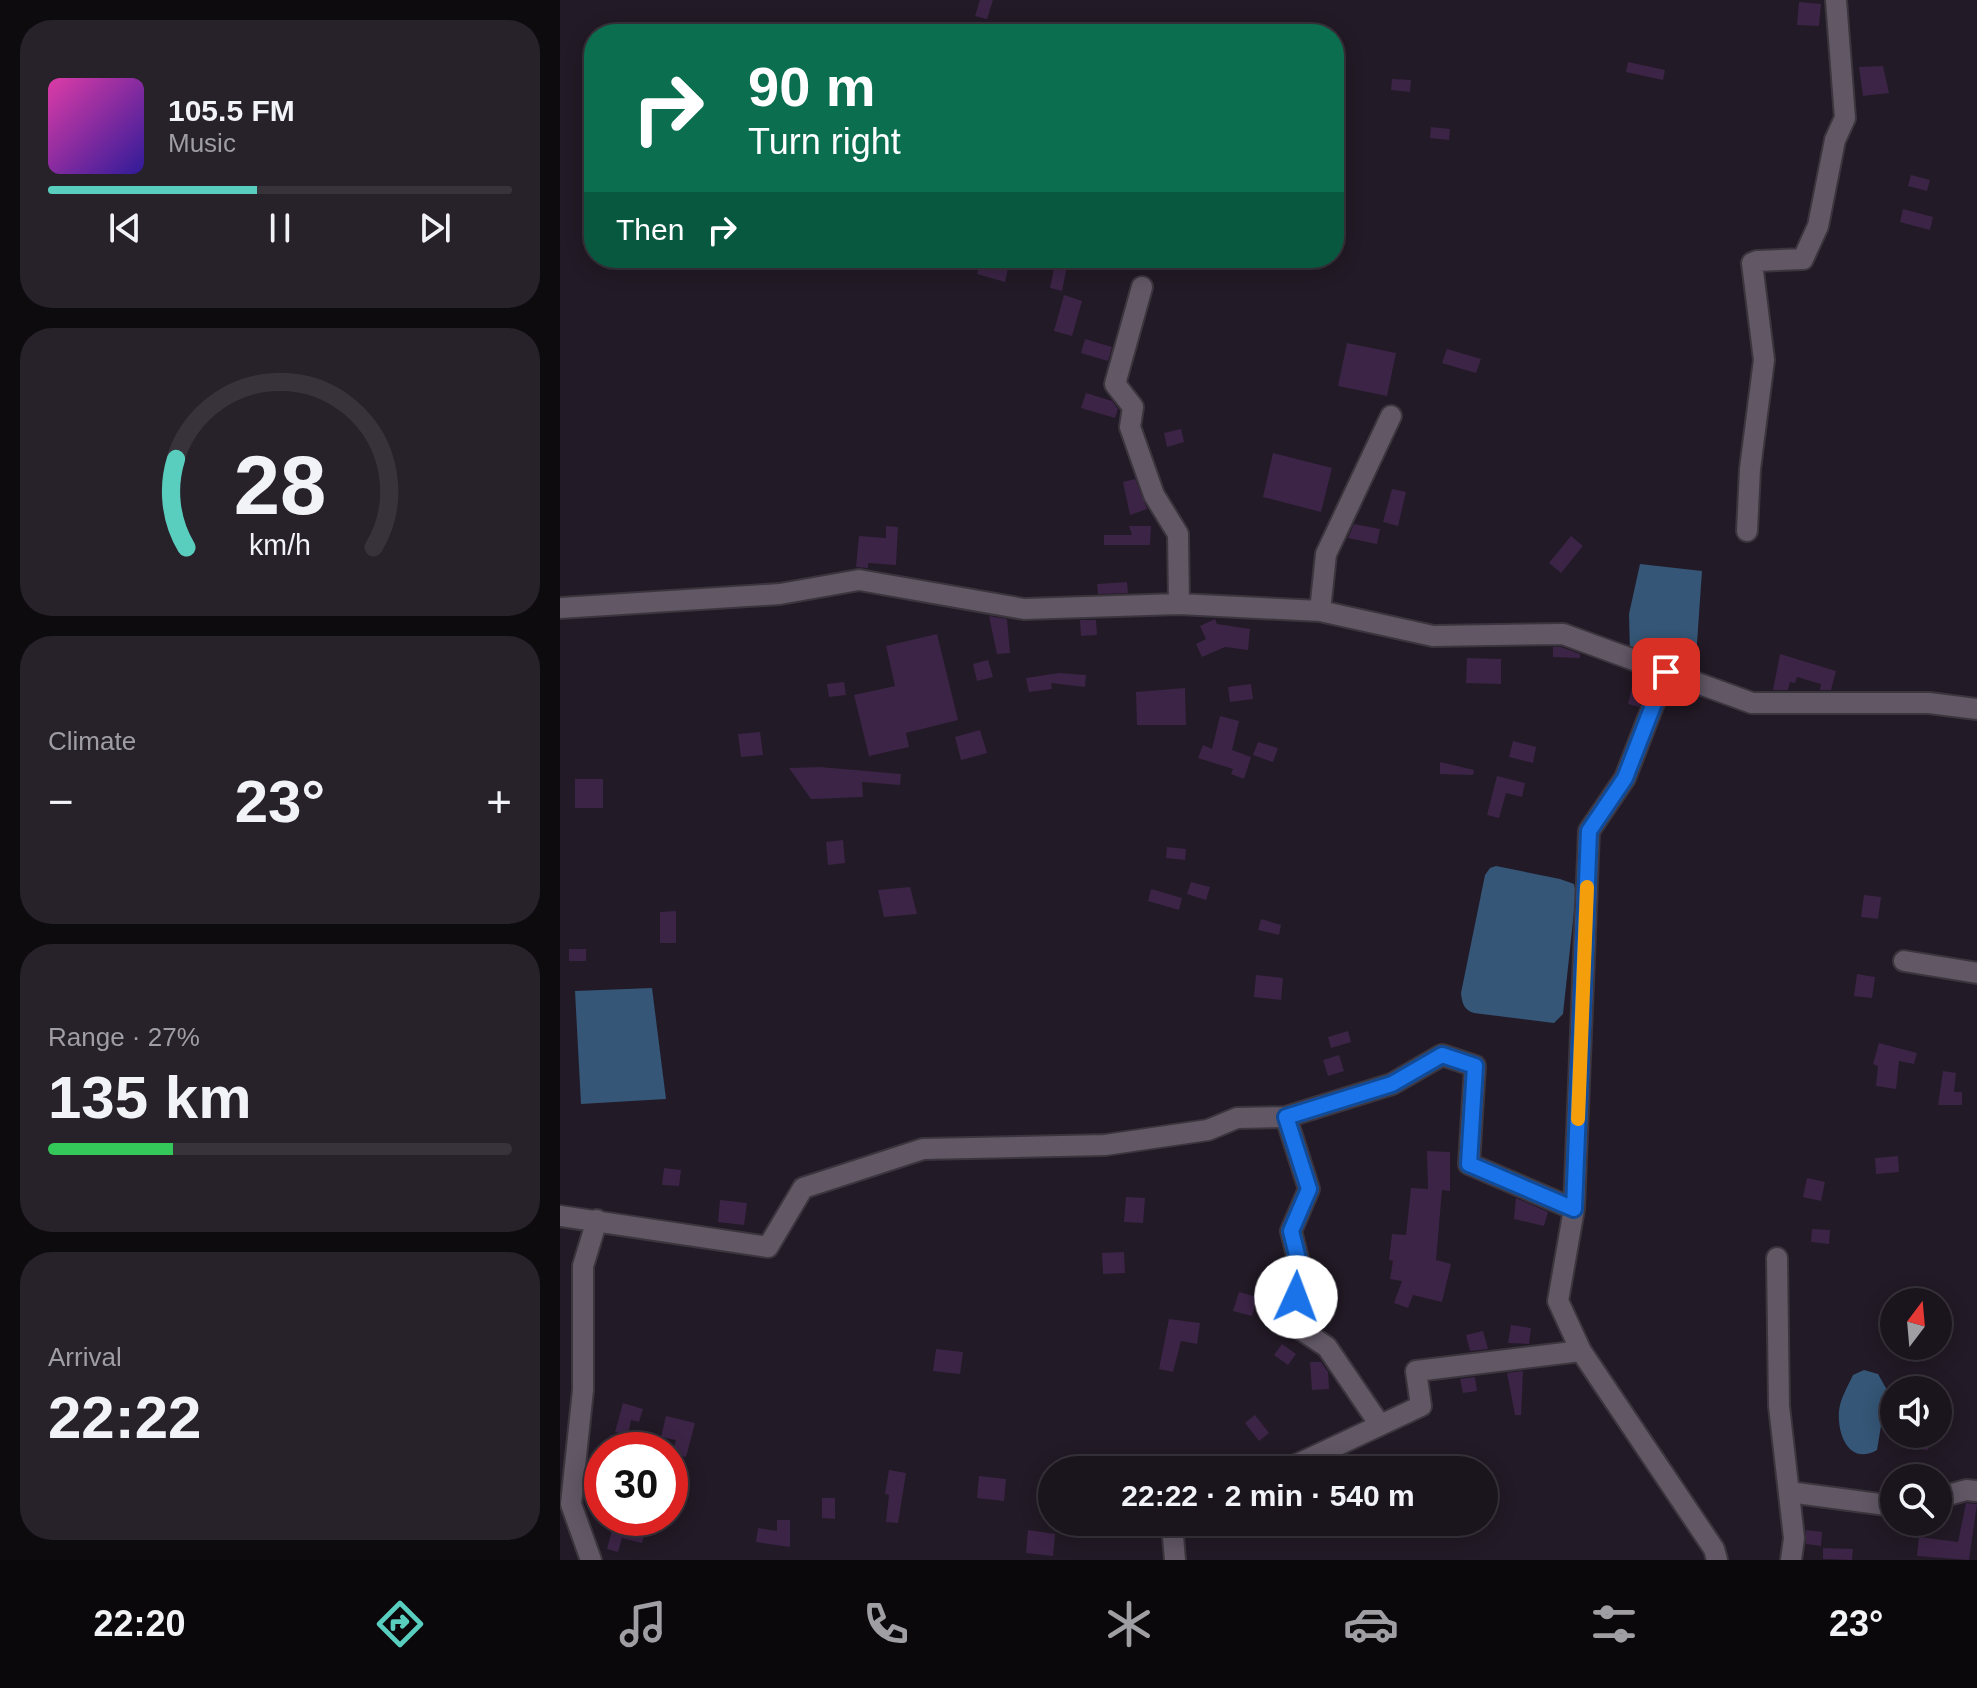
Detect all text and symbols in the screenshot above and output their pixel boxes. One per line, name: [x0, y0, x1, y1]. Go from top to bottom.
text: 90 m: [748, 55, 876, 118]
icon: right: [616, 56, 720, 160]
text: 105.5 FM: [168, 94, 295, 127]
text: Turn right: [748, 121, 901, 162]
text: Music: [168, 128, 236, 158]
icon: previous: [103, 206, 147, 250]
icon: pause: [258, 206, 302, 250]
icon: next: [413, 206, 457, 250]
icon: right: [700, 208, 744, 252]
text: Then: [616, 213, 684, 246]
text: 28: [234, 439, 326, 532]
text: km/h: [249, 529, 311, 561]
pin: [1632, 638, 1700, 706]
icon: arrive: [1644, 650, 1688, 694]
text: Climate: [48, 726, 136, 756]
text: 23°: [235, 768, 325, 835]
text: −: [48, 777, 74, 826]
text: +: [486, 777, 512, 826]
text: Range · 27%: [48, 1022, 200, 1052]
text: 135 km: [48, 1064, 252, 1131]
position arrow: [1254, 1255, 1338, 1339]
north arrow: [1880, 1288, 1952, 1360]
map controls: [1880, 1288, 1952, 1536]
text: Arrival: [48, 1342, 122, 1372]
button: sound: [1880, 1376, 1952, 1448]
text: 22:22: [48, 1384, 201, 1451]
speed limit sign: 30: [584, 1432, 688, 1536]
button: search: [1880, 1464, 1952, 1536]
text: 22:22 · 2 min · 540 m: [1121, 1479, 1415, 1512]
icon: directions: [372, 1596, 428, 1652]
icon: music: [615, 1596, 671, 1652]
icon: phone: [858, 1596, 914, 1652]
icon: climate: [1101, 1596, 1157, 1652]
icon: car: [1343, 1596, 1399, 1652]
icon: filters: [1586, 1596, 1642, 1652]
text: 22:20: [93, 1603, 185, 1644]
text: 23°: [1829, 1603, 1884, 1644]

